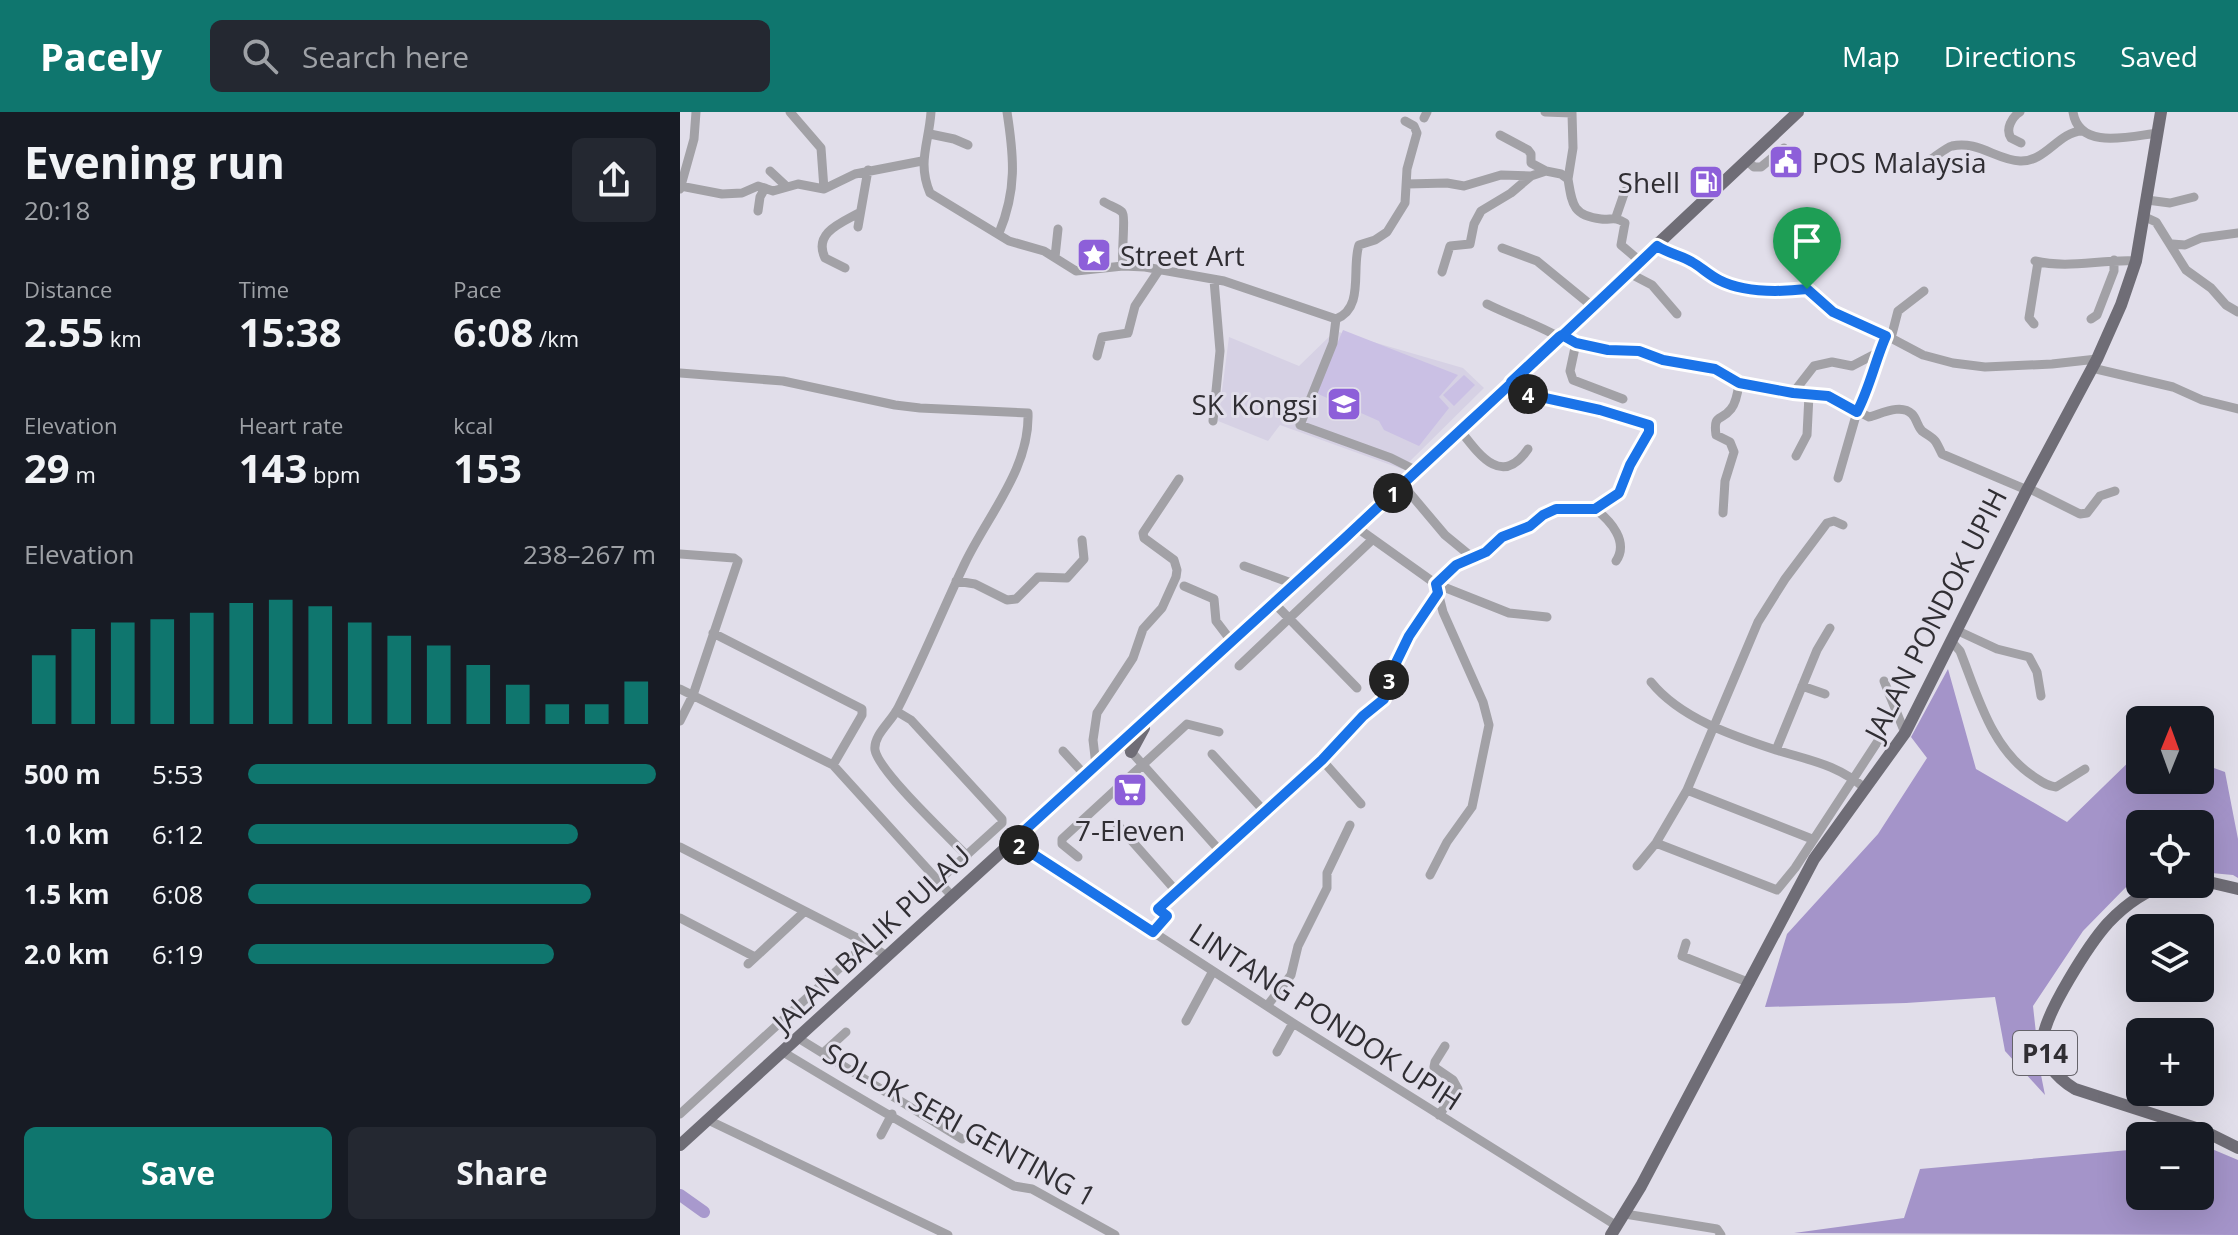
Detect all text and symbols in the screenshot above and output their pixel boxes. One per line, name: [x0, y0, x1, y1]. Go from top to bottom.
search box: [210, 20, 770, 92]
text: Pacely: [40, 30, 162, 82]
icon: search: [238, 34, 282, 78]
text: Search here: [302, 36, 469, 77]
text: Map: [1842, 37, 1900, 75]
text: Directions: [1944, 37, 2076, 75]
text: Saved: [2120, 37, 2198, 75]
text: Evening run: [24, 132, 285, 192]
button: share: [572, 138, 656, 222]
public building icon: POS Malaysia: [1767, 143, 1805, 181]
place label: POS Malaysia: [1812, 143, 1987, 181]
place label: Shell: [1618, 163, 1680, 201]
fuel station icon: Shell: [1687, 163, 1725, 201]
text: 20:18: [24, 192, 90, 228]
pin: [1773, 207, 1841, 289]
icon: arrive: [1785, 219, 1829, 263]
place icon: Street Art: [1075, 236, 1113, 274]
place label: Street Art: [1120, 236, 1245, 274]
text: Distance: [24, 274, 112, 304]
text: Time: [239, 274, 289, 304]
text: Pace: [453, 274, 502, 304]
text: 2.55: [24, 304, 104, 359]
text: 15:38: [239, 304, 342, 359]
text: 6:08: [453, 304, 533, 359]
text: km: [104, 323, 142, 353]
text: /km: [533, 323, 579, 353]
pin: 4: [1508, 374, 1548, 414]
text: 4: [1522, 379, 1534, 409]
place label: SK Kongsi: [1191, 385, 1318, 423]
school or university icon: SK Kongsi: [1325, 385, 1363, 423]
text: Elevation: [24, 410, 117, 440]
text: Heart rate: [239, 410, 343, 440]
text: kcal: [453, 410, 493, 440]
text: 29: [24, 440, 70, 495]
text: 143: [239, 440, 307, 495]
text: 153: [453, 440, 522, 495]
text: m: [70, 459, 96, 489]
text: bpm: [307, 459, 360, 489]
pin: 1: [1373, 473, 1413, 513]
text: 1: [1387, 478, 1399, 508]
street label: JALAN PONDOK UPIH: [1854, 482, 2015, 749]
text: Elevation: [24, 536, 134, 572]
text: 238–267 m: [523, 536, 656, 572]
pin: 3: [1369, 660, 1409, 700]
text: 3: [1383, 665, 1395, 695]
north arrow: [2126, 706, 2214, 794]
map controls: [2126, 706, 2214, 1210]
text: 500 m: [24, 756, 101, 792]
text: 5:53: [152, 756, 203, 792]
supermarket icon: 7-Eleven: [1111, 771, 1149, 809]
button: locate: [2126, 810, 2214, 898]
place label: 7-Eleven: [1075, 811, 1185, 849]
text: 1.0 km: [24, 816, 110, 852]
text: 6:12: [152, 816, 203, 852]
pin: 2: [999, 825, 1039, 865]
text: 2: [1013, 830, 1025, 860]
street label: JALAN BALIK PULAU: [761, 836, 979, 1042]
text: 1.5 km: [24, 876, 110, 912]
text: 6:08: [152, 876, 203, 912]
street label: LINTANG PONDOK UPIH: [1183, 914, 1469, 1118]
button: layers: [2126, 914, 2214, 1002]
text: 2.0 km: [24, 936, 110, 972]
text: 6:19: [152, 936, 203, 972]
button: +: [2126, 1018, 2214, 1106]
road number: P14: [2013, 1031, 2077, 1075]
street label: SOLOK SERI GENTING 1: [817, 1033, 1103, 1215]
button: −: [2126, 1122, 2214, 1210]
button: Save: [24, 1127, 332, 1219]
button: Share: [348, 1127, 656, 1219]

